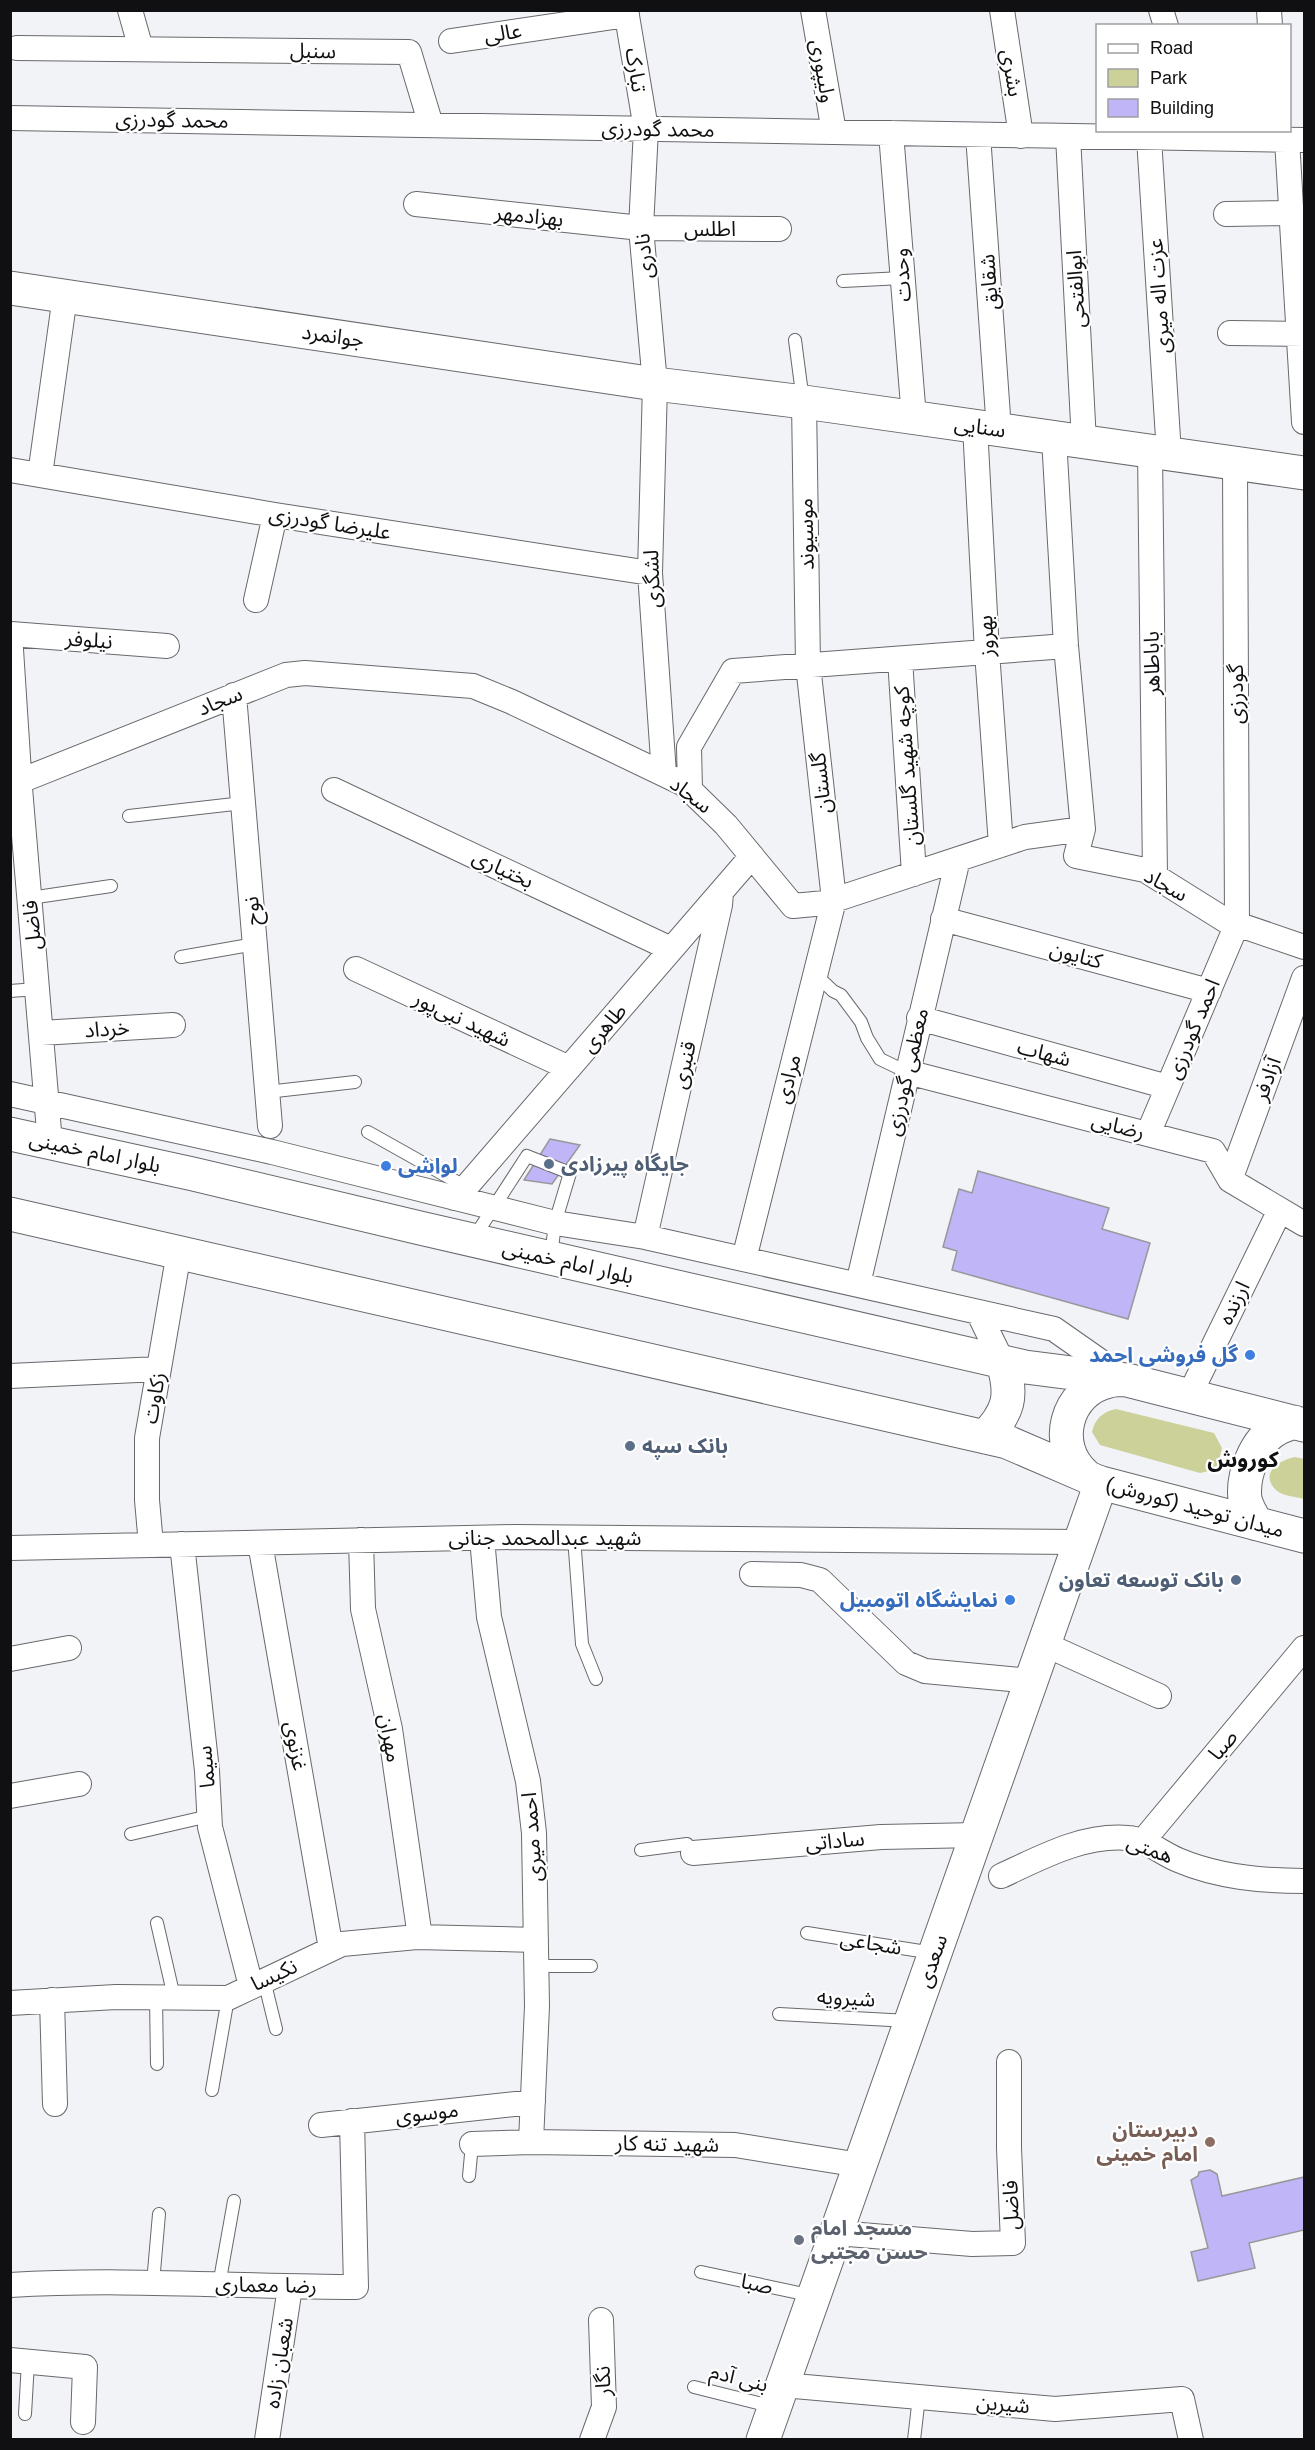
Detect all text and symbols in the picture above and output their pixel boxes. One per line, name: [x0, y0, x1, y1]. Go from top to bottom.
street label: عالی: [483, 19, 523, 47]
legend: [1096, 24, 1291, 132]
street label: ولیپوری: [804, 37, 840, 105]
text: Road: [1150, 38, 1193, 58]
street label: سنبل: [290, 39, 336, 63]
street label: تبارک: [621, 46, 651, 94]
street label: بشری: [996, 48, 1028, 98]
text: Park: [1150, 68, 1188, 88]
text: Building: [1150, 98, 1214, 118]
street label: محمد گودرزی: [115, 107, 229, 133]
street label: محمد گودرزی: [601, 116, 715, 142]
street label: بهزادمهر: [492, 200, 565, 232]
street label: اطلس: [684, 217, 736, 241]
street label: نادری: [630, 232, 658, 280]
street label: عزت اله میری: [1143, 238, 1175, 354]
street label: وحدت: [888, 247, 916, 303]
street label: ابوالفتحی: [1062, 249, 1090, 329]
street label: شقایق: [975, 253, 1004, 311]
street label: جوانمرد: [300, 320, 366, 352]
street label: سنایی: [953, 412, 1007, 442]
street label: موسیوند: [793, 498, 819, 570]
street label: علیرضا گودرزی: [267, 502, 393, 544]
street label: لشگری: [639, 549, 665, 609]
street label: بهروز: [973, 615, 999, 658]
street label: نیلوفر: [64, 626, 113, 654]
street label: باباطاهر: [1139, 631, 1165, 696]
street label: گودرزی: [1224, 664, 1248, 724]
street label: سجاد: [194, 681, 245, 720]
street label: کوچه شهید گلستان: [889, 685, 926, 847]
street label: گلستان: [806, 751, 836, 815]
street label: سجاد: [666, 772, 717, 818]
street label: بختیاری: [469, 844, 537, 894]
street label: سجاد: [1141, 863, 1192, 906]
street label: نوح: [239, 895, 268, 926]
street label: فاضل: [18, 899, 46, 951]
street label: کتایون: [1047, 937, 1105, 974]
street label: احمد گودرزی: [1161, 975, 1225, 1083]
street label: شهید نبی‌پور: [408, 986, 514, 1053]
street label: طاهری: [576, 999, 632, 1057]
street label: معظمی گودرزی: [881, 1006, 933, 1138]
street label: خرداد: [84, 1015, 130, 1043]
street label: شهاب: [1015, 1034, 1073, 1072]
street label: قنبری: [667, 1039, 701, 1091]
street label: مرادی: [770, 1052, 806, 1106]
street label: آزادفر: [1248, 1053, 1286, 1105]
street label: رضایی: [1089, 1108, 1147, 1144]
street label: بلوار امام خمینی: [26, 1126, 163, 1182]
place label: جایگاه پیرزادی: [561, 1152, 689, 1178]
place label: لواشی: [398, 1154, 458, 1178]
marker: جایگاه پیرزادی: [542, 1157, 556, 1171]
marker: لواشی: [379, 1159, 393, 1173]
street label: بلوار امام خمینی: [499, 1235, 636, 1293]
street label: ارزنده: [1213, 1277, 1255, 1329]
place label: گل فروشی احمد: [1089, 1343, 1238, 1367]
marker: گل فروشی احمد: [1243, 1348, 1257, 1362]
street label: زکاوت: [138, 1370, 170, 1426]
place label: بانک سپه: [642, 1434, 728, 1460]
marker: بانک سپه: [623, 1439, 637, 1453]
district label: کوروش: [1207, 1447, 1280, 1473]
street label: میدان توحید (کوروش): [1103, 1472, 1287, 1542]
street label: شهید عبدالمحمد جنانی: [449, 1526, 641, 1550]
place label: بانک توسعه تعاون: [1059, 1568, 1224, 1592]
marker: بانک توسعه تعاون: [1229, 1573, 1243, 1587]
place label: نمایشگاه اتومبیل: [840, 1588, 998, 1612]
marker: نمایشگاه اتومبیل: [1003, 1593, 1017, 1607]
street label: مهران: [374, 1712, 406, 1764]
street label: غزنوی: [280, 1719, 312, 1773]
street label: صبا: [1203, 1725, 1242, 1764]
street label: سیما: [192, 1745, 219, 1789]
street label: احمد میری: [517, 1791, 547, 1883]
street label: ساداتی: [804, 1826, 866, 1856]
street label: همتی: [1124, 1830, 1176, 1868]
street label: شجاعی: [839, 1926, 903, 1960]
street label: سعدی: [912, 1931, 952, 1991]
street label: نکیسا: [247, 1954, 301, 1995]
street label: شیرویه: [816, 1984, 876, 2012]
street label: موسوی: [394, 2098, 460, 2128]
place label: دبیرستان امام خمینی: [1096, 2118, 1198, 2170]
street label: شهید تنه کار: [614, 2131, 719, 2157]
marker: دبیرستان امام خمینی: [1203, 2135, 1217, 2149]
street label: فاضل: [998, 2180, 1024, 2230]
place label: مسجد امام حسن مجتبی: [811, 2216, 928, 2264]
marker: مسجد امام حسن مجتبی: [792, 2233, 806, 2247]
street label: صبا: [739, 2269, 775, 2298]
street label: رضا معماری: [215, 2272, 317, 2298]
street label: شعبان زاده: [260, 2316, 298, 2410]
street label: بنی آدم: [706, 2359, 771, 2401]
street label: نگار: [590, 2366, 616, 2397]
street label: شیرین: [975, 2390, 1031, 2418]

